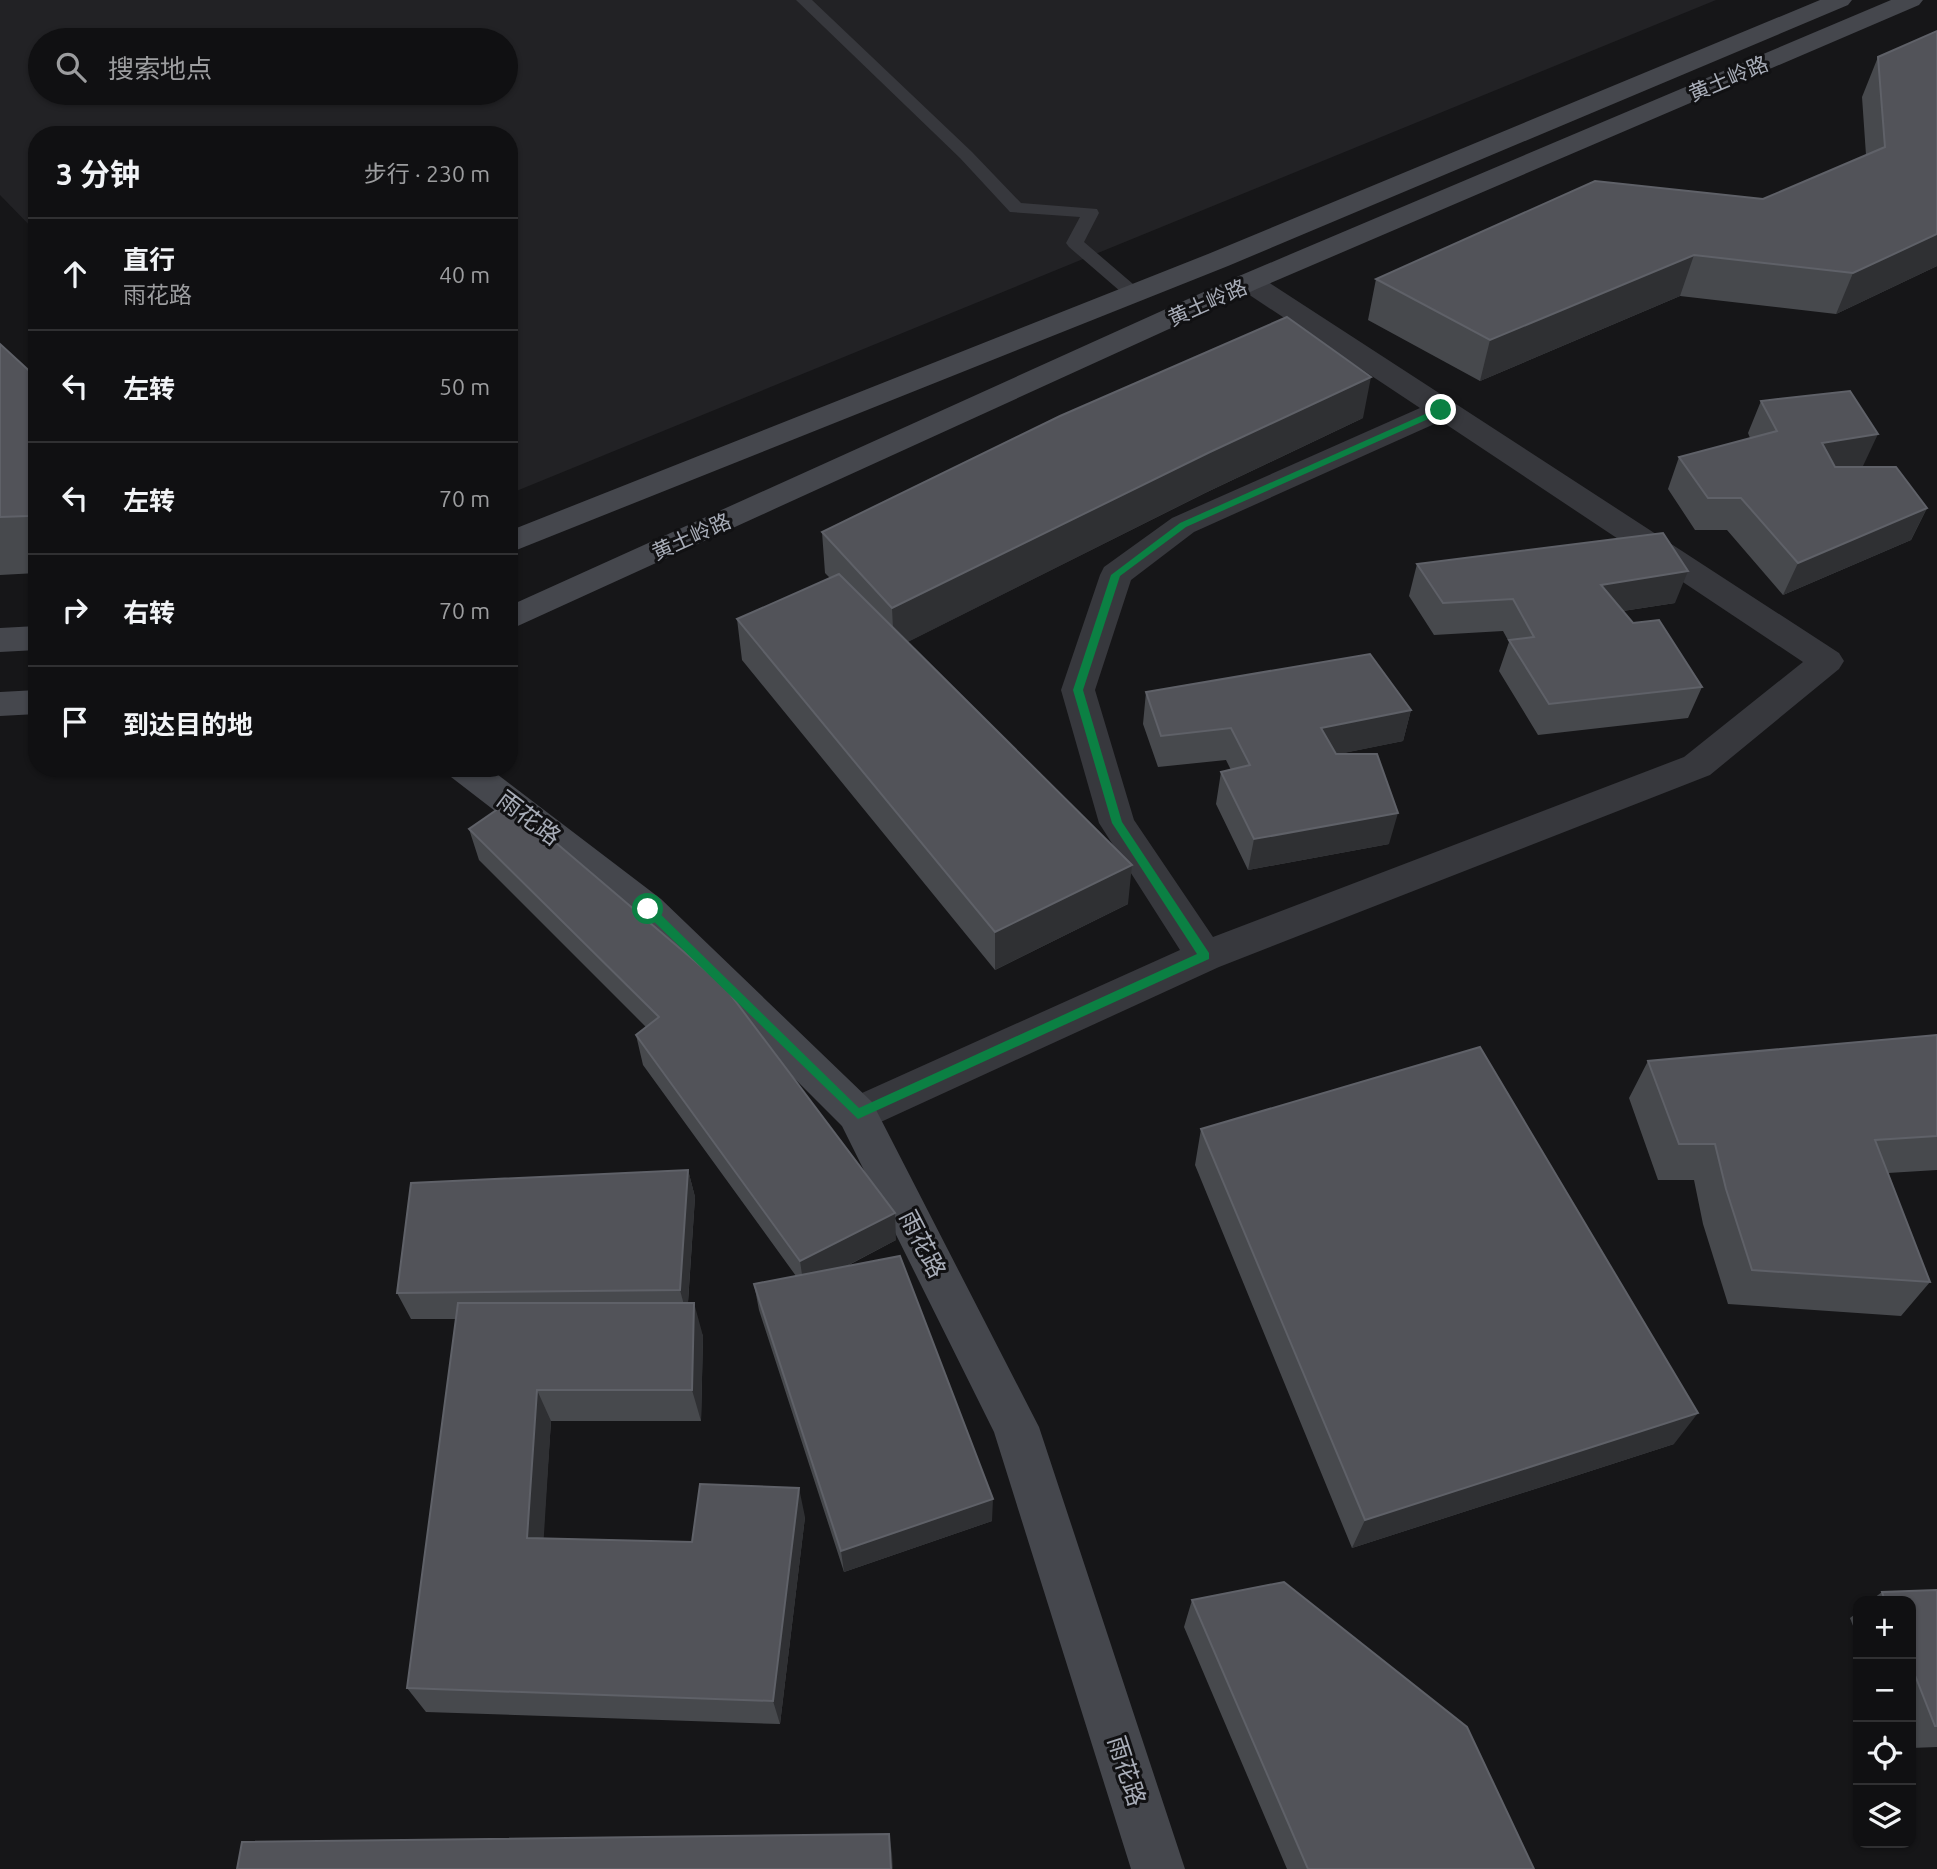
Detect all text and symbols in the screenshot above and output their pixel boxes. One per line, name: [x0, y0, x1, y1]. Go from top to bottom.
search box: [28, 28, 518, 105]
icon: search: [52, 48, 90, 86]
street label: 黄土岭路: [1685, 51, 1771, 105]
text: 搜索地点: [108, 54, 212, 83]
text: 3 分钟: [56, 157, 140, 191]
text: 步行 · 230 m: [364, 161, 490, 186]
text: 直行: [123, 245, 175, 274]
icon: ahead: [56, 255, 94, 293]
text: 40 m: [439, 262, 490, 287]
street label: 黄土岭路: [1164, 274, 1250, 330]
text: 雨花路: [123, 282, 192, 307]
icon: left: [56, 367, 94, 405]
text: 左转: [123, 374, 175, 403]
text: 50 m: [439, 374, 490, 399]
route end: [1425, 394, 1456, 425]
icon: left: [56, 479, 94, 517]
text: 左转: [123, 486, 175, 515]
text: 70 m: [439, 486, 490, 511]
street label: 黄土岭路: [648, 508, 734, 564]
icon: right: [56, 591, 94, 629]
text: 右转: [123, 598, 175, 627]
text: 70 m: [439, 598, 490, 623]
icon: arrive: [56, 703, 94, 741]
text: 到达目的地: [123, 710, 253, 739]
street label: 雨花路: [492, 786, 566, 850]
route start: [632, 893, 663, 924]
street label: 雨花路: [895, 1206, 951, 1282]
map controls: [1853, 1596, 1916, 1848]
button: +: [1853, 1596, 1916, 1659]
button: −: [1853, 1659, 1916, 1722]
button: locate: [1853, 1722, 1916, 1785]
street label: 雨花路: [1103, 1733, 1151, 1809]
button: layers: [1853, 1785, 1916, 1848]

